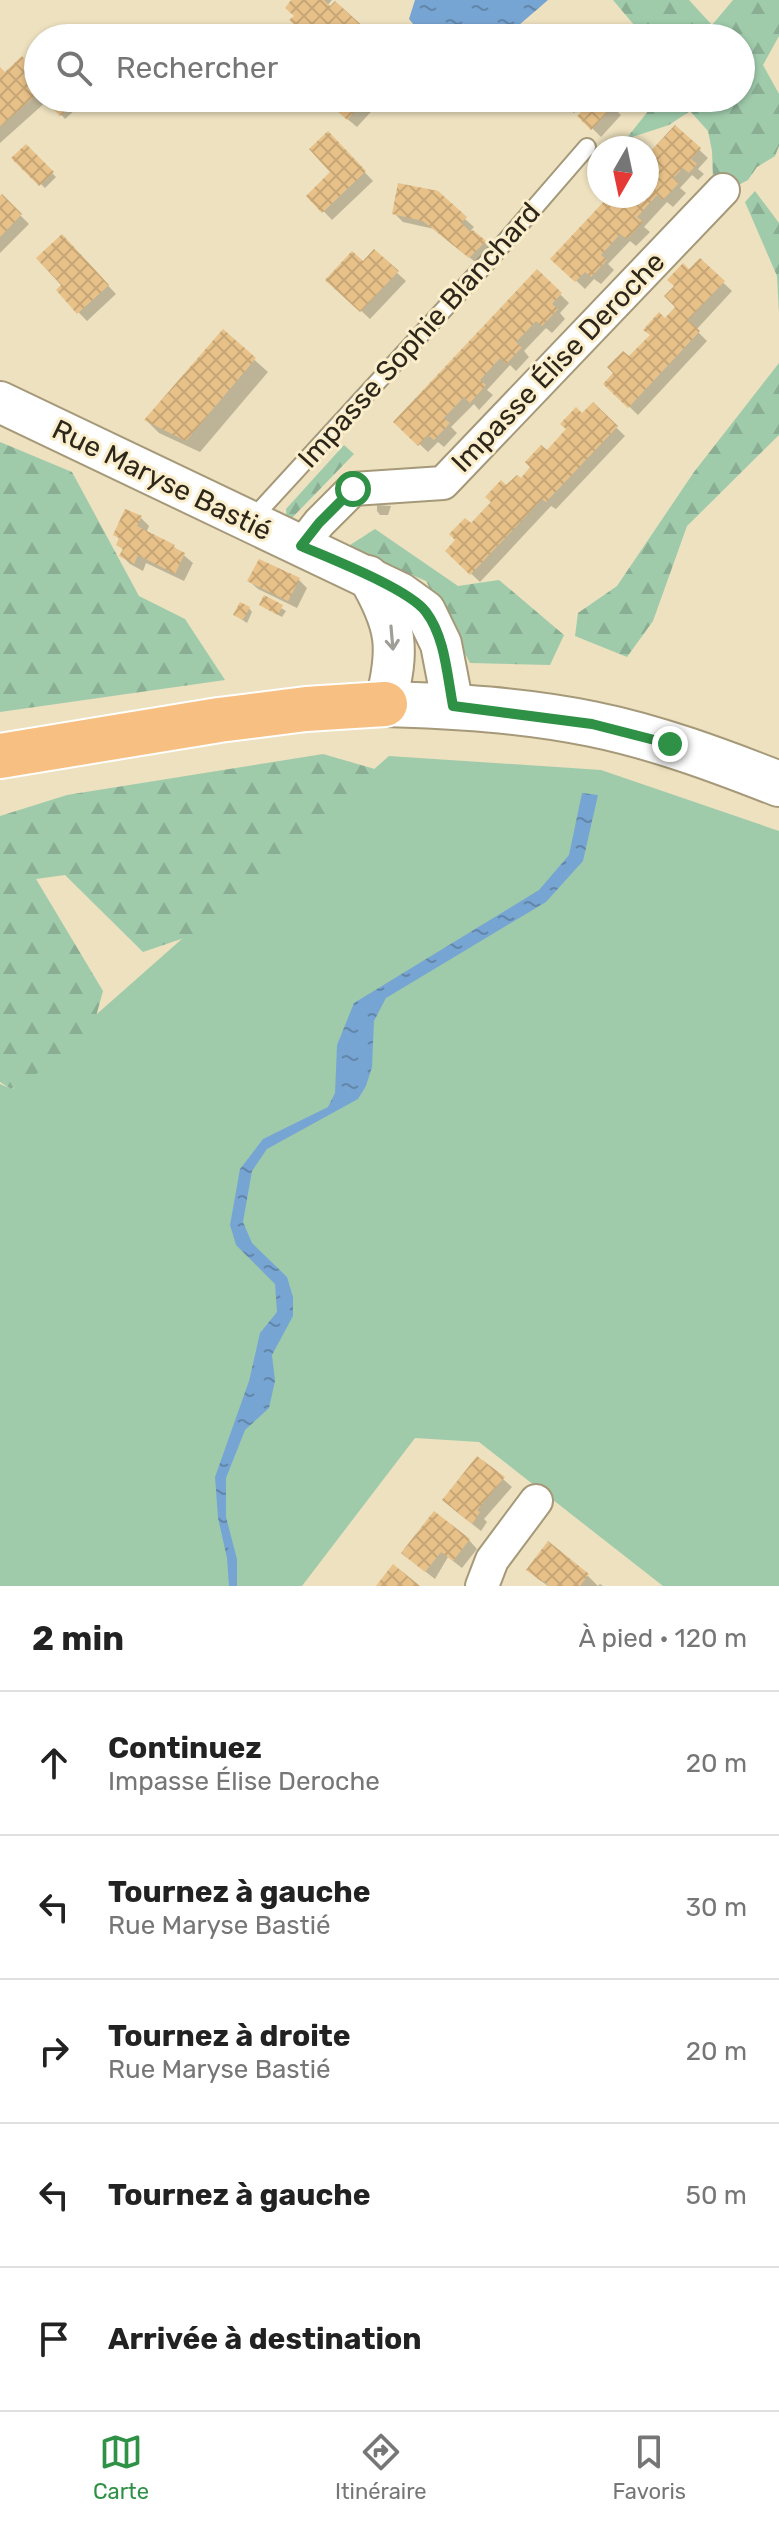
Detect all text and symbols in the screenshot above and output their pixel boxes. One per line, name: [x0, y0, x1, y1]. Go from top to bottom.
search box: [24, 24, 755, 112]
icon: search: [52, 46, 96, 90]
text: Rechercher: [116, 50, 278, 86]
north arrow: [587, 136, 659, 208]
street label: Impasse Sophie Blanchard: [291, 196, 547, 474]
street label: Impasse Élise Deroche: [444, 245, 672, 479]
street label: Rue Maryse Bastié: [47, 413, 277, 547]
route start: [335, 471, 371, 507]
one-way arrow: [385, 624, 400, 650]
route end: [652, 726, 688, 762]
text: 2 min: [32, 1618, 124, 1659]
text: À pied · 120 m: [578, 1623, 747, 1654]
text: Continuez: [108, 1730, 262, 1766]
icon: ahead: [32, 1741, 76, 1785]
text: 20 m: [686, 1748, 747, 1779]
text: Impasse Élise Deroche: [108, 1766, 380, 1797]
text: Tournez à gauche: [108, 1874, 371, 1910]
icon: left: [32, 1885, 76, 1929]
text: 30 m: [685, 1892, 747, 1923]
text: Rue Maryse Bastié: [108, 1910, 331, 1941]
text: Tournez à droite: [108, 2018, 351, 2054]
icon: right: [32, 2029, 76, 2073]
text: 20 m: [686, 2036, 747, 2067]
text: Rue Maryse Bastié: [108, 2054, 331, 2085]
icon: left: [32, 2173, 76, 2217]
text: Tournez à gauche: [108, 2177, 371, 2213]
text: 50 m: [686, 2180, 747, 2211]
icon: arrive: [32, 2317, 76, 2361]
text: Arrivée à destination: [108, 2321, 422, 2357]
tab: Carte: [93, 2430, 149, 2505]
tab: Itinéraire: [335, 2430, 427, 2505]
tab: Favoris: [613, 2430, 686, 2505]

